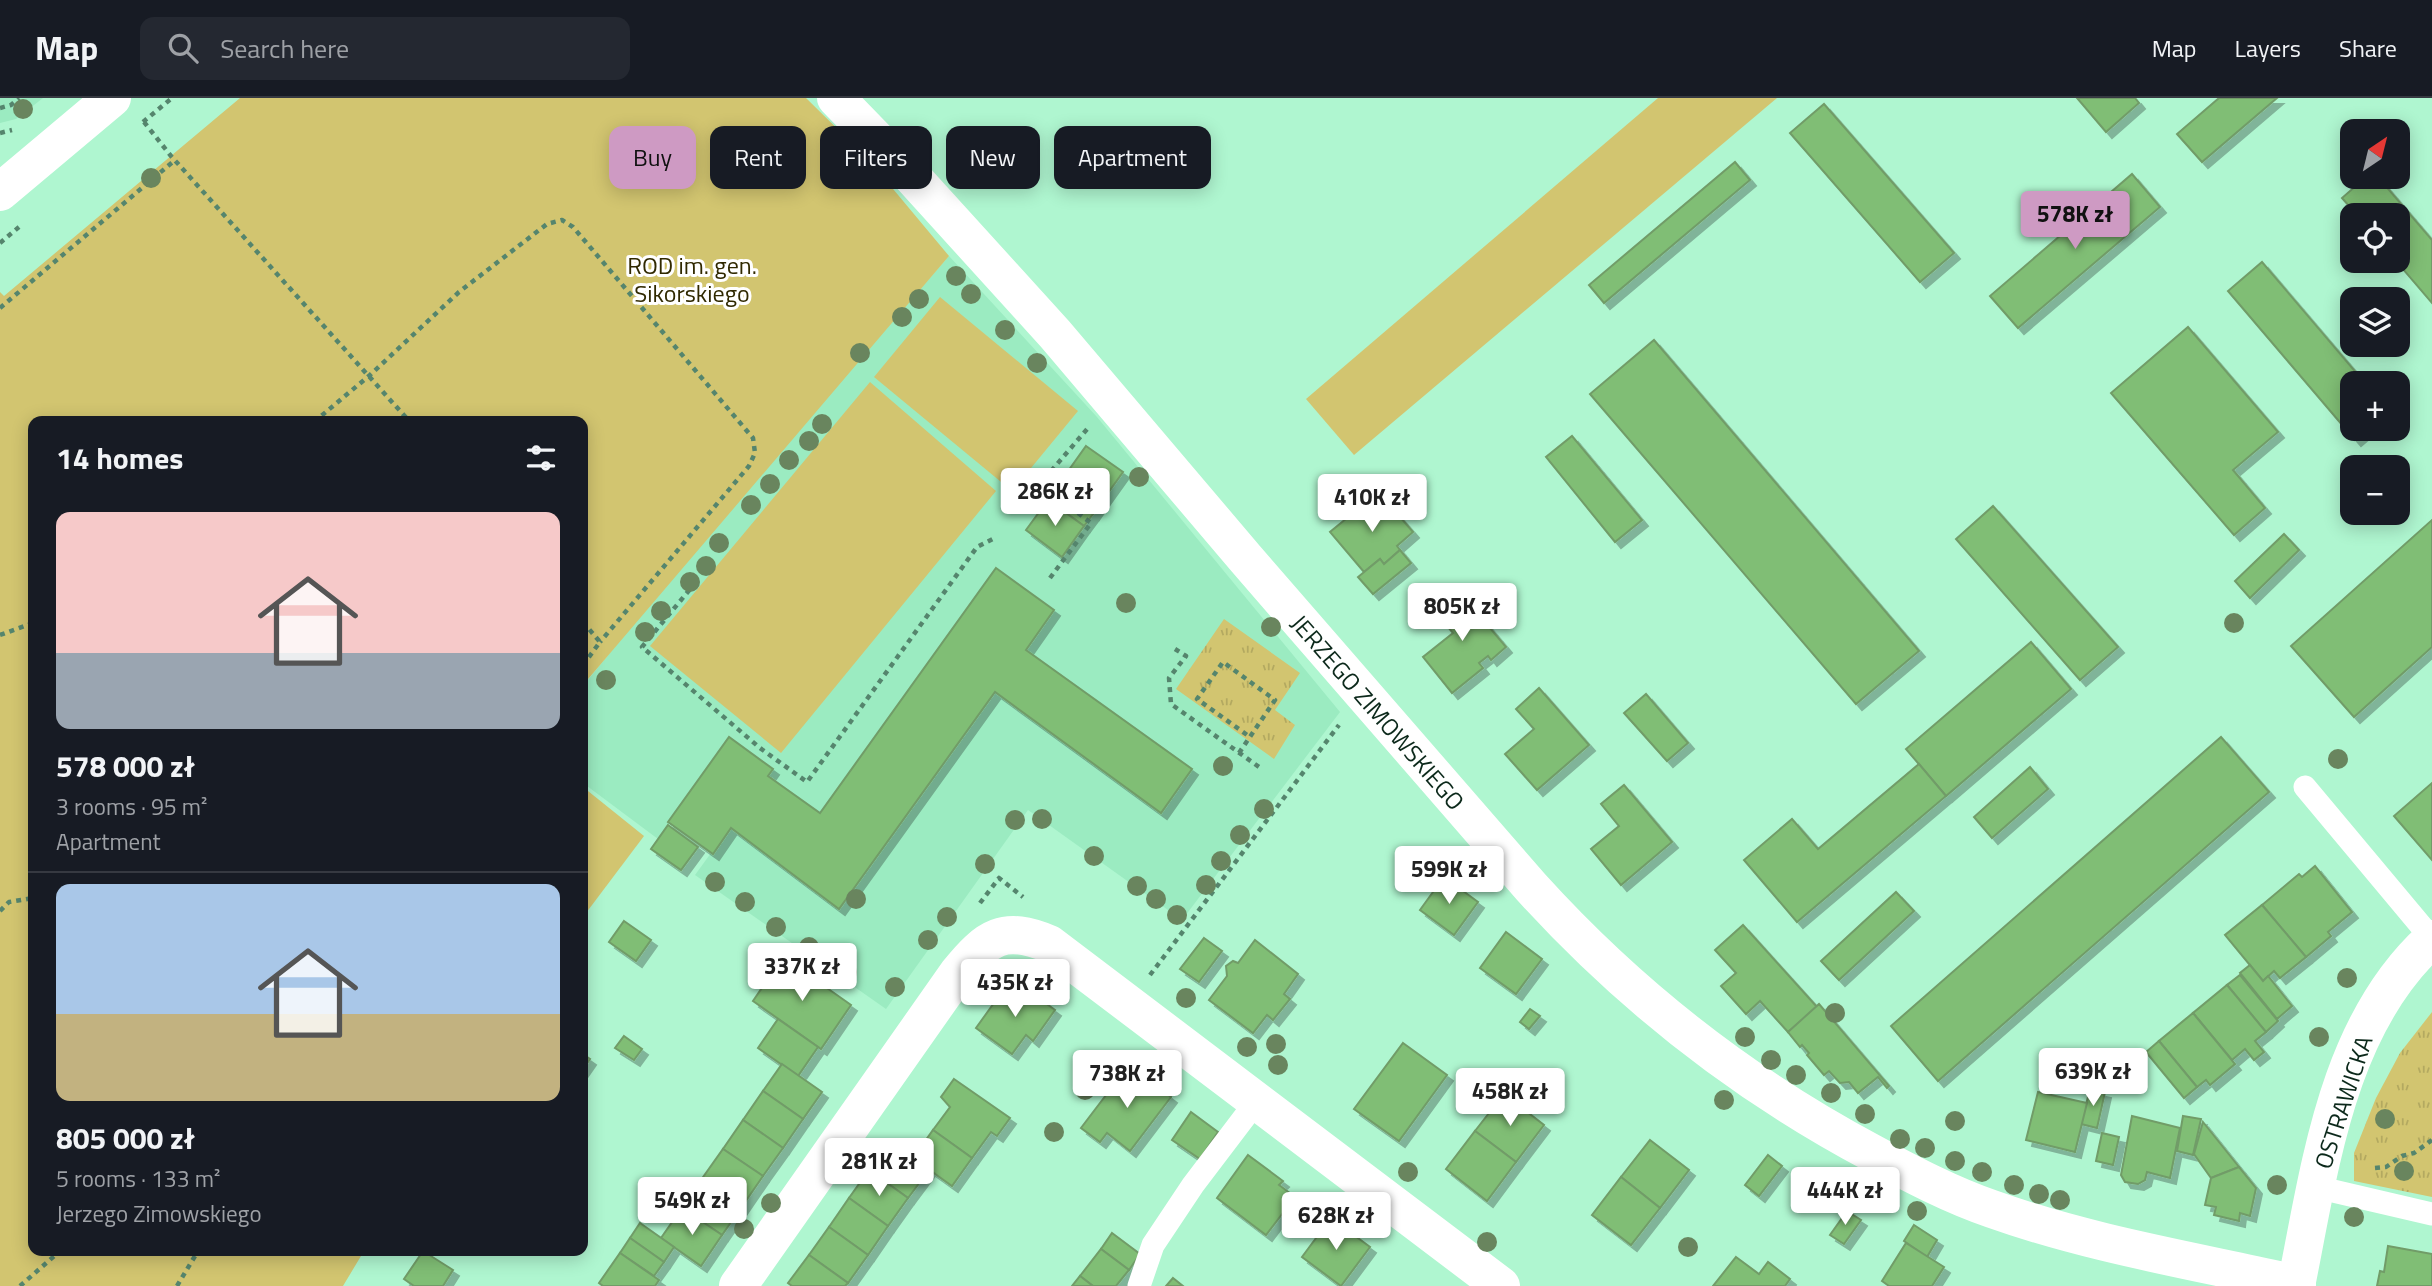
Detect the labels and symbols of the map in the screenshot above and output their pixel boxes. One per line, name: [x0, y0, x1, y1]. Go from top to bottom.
north arrow: [2340, 119, 2410, 189]
pin: 578K zł: [2010, 192, 2140, 251]
park label: ROD im. gen. Sikorskiego: [627, 247, 757, 311]
pin: 286K zł: [990, 468, 1120, 528]
pin: 410K zł: [1307, 474, 1437, 534]
pin: 805K zł: [1397, 584, 1527, 643]
street label: JERZEGO ZIMOWSKIEGO: [1283, 606, 1473, 818]
pin: 599K zł: [1384, 846, 1514, 906]
pin: 337K zł: [737, 944, 867, 1003]
pin: 435K zł: [950, 960, 1080, 1019]
street label: OSTRAWICKA: [2305, 1031, 2381, 1173]
pin: 639K zł: [2028, 1048, 2158, 1108]
pin: 738K zł: [1062, 1051, 1192, 1110]
pin: 458K zł: [1445, 1068, 1575, 1128]
pin: 281K zł: [814, 1138, 944, 1198]
pin: 444K zł: [1780, 1168, 1910, 1227]
pin: 549K zł: [627, 1178, 757, 1237]
pin: 628K zł: [1271, 1192, 1401, 1252]

